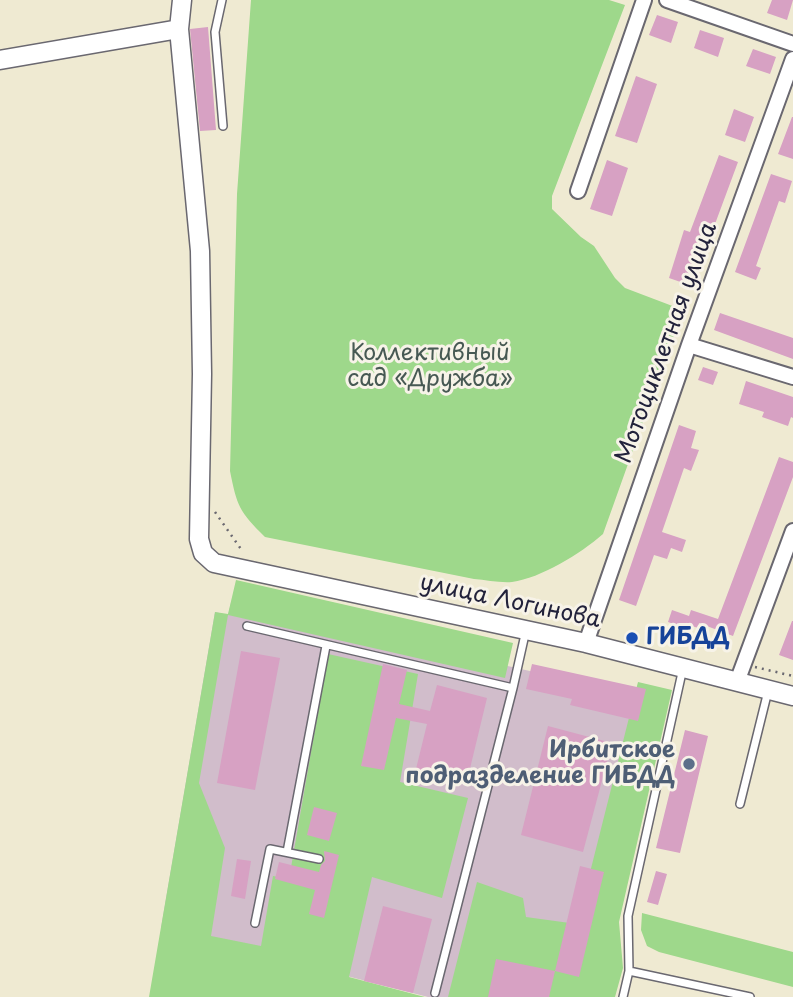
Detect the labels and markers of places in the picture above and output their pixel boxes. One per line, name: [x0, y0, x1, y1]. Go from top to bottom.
place label: ГИБДД: [646, 624, 730, 652]
marker: ГИБДД: [624, 630, 640, 646]
place label: Ирбитское подразделение ГИБДД: [405, 737, 675, 791]
marker: Ирбитское подразделение ГИБДД: [681, 756, 697, 772]

